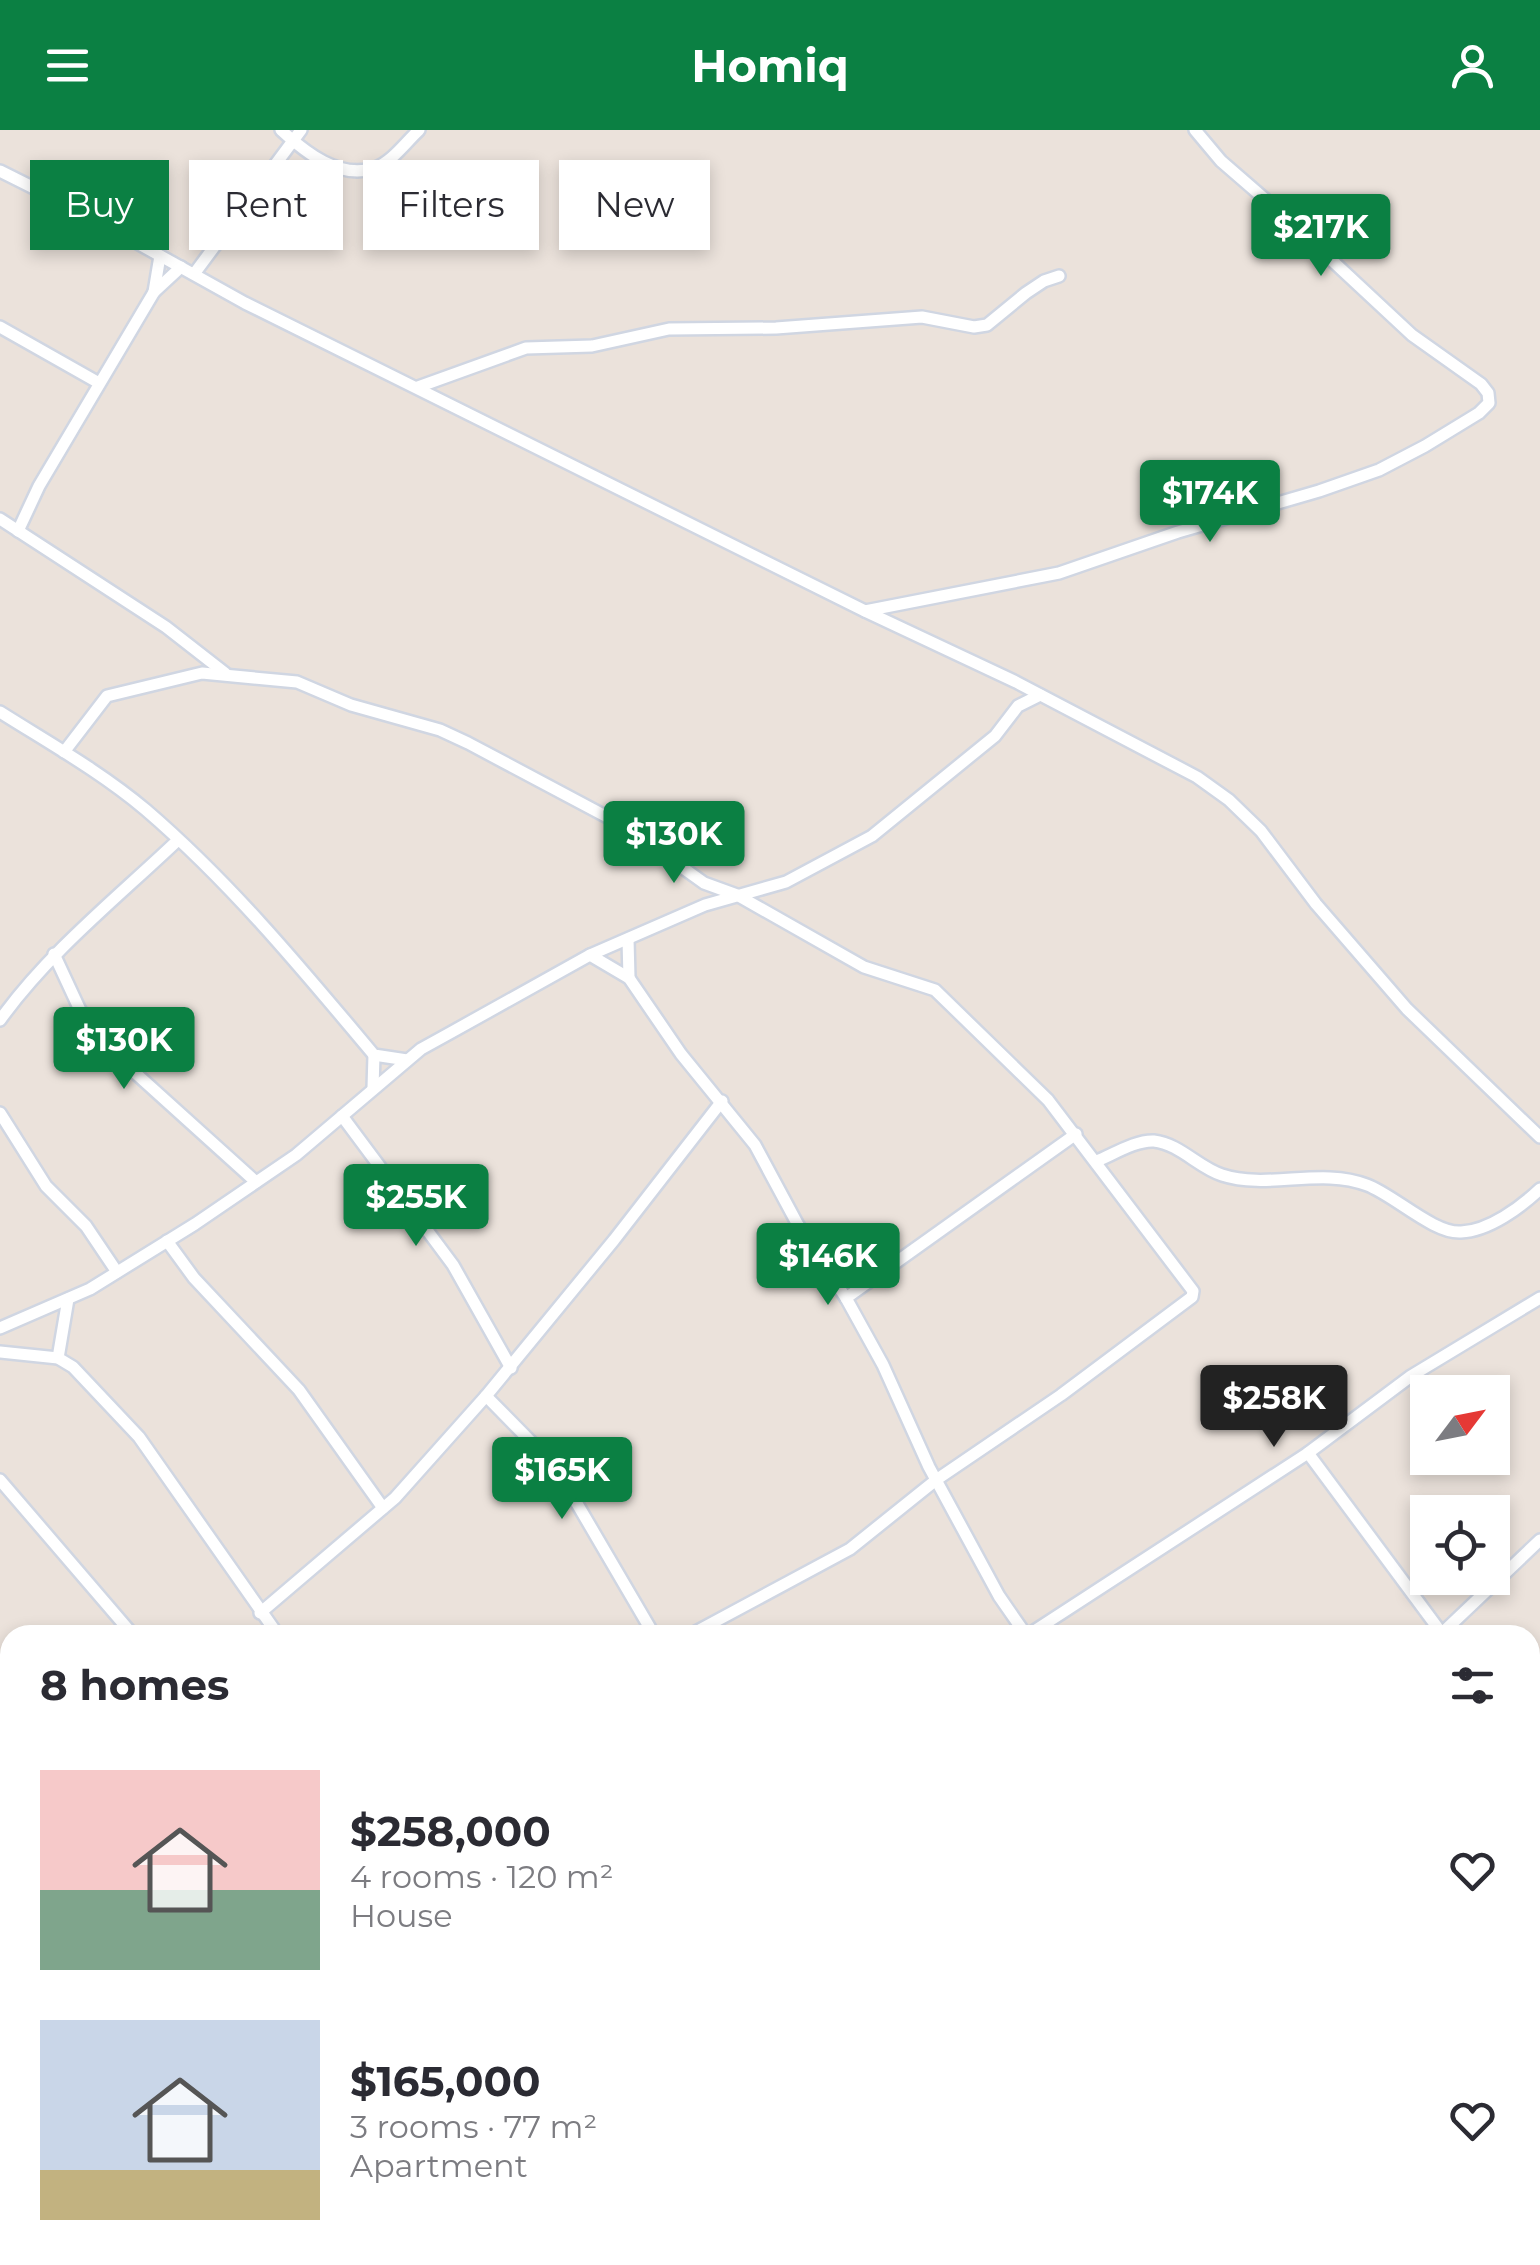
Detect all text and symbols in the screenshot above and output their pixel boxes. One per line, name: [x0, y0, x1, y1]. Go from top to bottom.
icon: menu: [40, 38, 95, 93]
text: Homiq: [691, 38, 849, 93]
icon: person: [1445, 38, 1500, 93]
chip: Buy: [30, 160, 169, 250]
chip: Rent: [189, 160, 343, 250]
chip: Filters: [363, 160, 539, 250]
chip: New: [559, 160, 710, 250]
pin: $217K: [1251, 194, 1391, 279]
text: $217K: [1273, 207, 1369, 246]
pin: $174K: [1140, 460, 1280, 545]
text: $174K: [1162, 473, 1258, 512]
pin: $130K: [604, 801, 744, 886]
text: $130K: [626, 814, 723, 853]
pin: $130K: [54, 1007, 194, 1092]
text: $130K: [76, 1020, 173, 1059]
pin: $255K: [346, 1164, 486, 1249]
text: $255K: [366, 1177, 466, 1216]
pin: $146K: [758, 1223, 898, 1308]
text: $146K: [779, 1236, 877, 1275]
pin: $258K: [1204, 1365, 1344, 1450]
north arrow: [1410, 1375, 1510, 1475]
map controls: [1410, 1375, 1510, 1595]
text: $258K: [1222, 1378, 1326, 1417]
pin: $165K: [492, 1437, 632, 1522]
text: $165K: [514, 1450, 610, 1489]
button: locate: [1410, 1495, 1510, 1595]
icon: filters: [1445, 1658, 1500, 1713]
text: 8 homes: [40, 1659, 229, 1711]
text: $258,000: [350, 1805, 551, 1857]
icon: home: [120, 1810, 240, 1930]
icon: heart: [1445, 1843, 1500, 1898]
text: 4 rooms · 120 m²: [350, 1857, 613, 1896]
text: House: [350, 1896, 453, 1935]
text: $165,000: [350, 2055, 541, 2107]
icon: home: [120, 2060, 240, 2180]
icon: heart: [1445, 2093, 1500, 2148]
text: 3 rooms · 77 m²: [350, 2107, 597, 2146]
text: Apartment: [350, 2146, 528, 2185]

